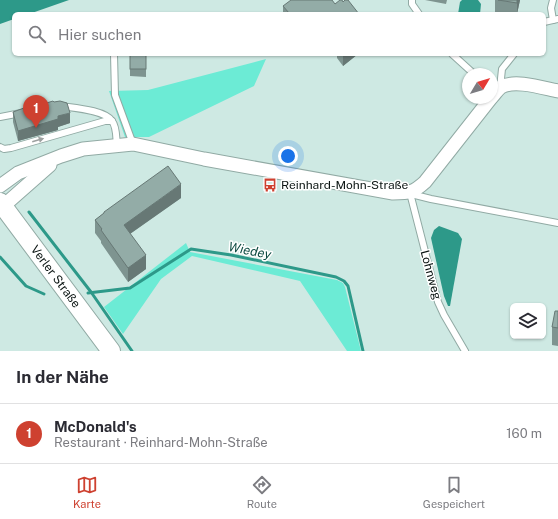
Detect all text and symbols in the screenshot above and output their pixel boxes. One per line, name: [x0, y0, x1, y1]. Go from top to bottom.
search box: [12, 12, 546, 56]
icon: search: [26, 23, 48, 45]
text: Hier suchen: [58, 26, 141, 43]
north arrow: [462, 68, 498, 104]
pin: 1: [23, 95, 49, 128]
one-way arrow: [32, 137, 44, 143]
your location: [278, 146, 298, 166]
bus stop icon: Reinhard-Mohn-Straße: [262, 177, 278, 193]
place label: Reinhard-Mohn-Straße: [281, 178, 409, 192]
water label: Wiedey: [227, 239, 273, 262]
street label: Verler Straße: [28, 243, 83, 311]
street label: Lohnweg: [418, 249, 444, 301]
map controls: [510, 303, 546, 339]
button: layers: [510, 303, 546, 339]
text: In der Nähe: [16, 367, 109, 387]
text: McDonald's: [54, 418, 137, 435]
text: 1: [26, 426, 32, 441]
text: 160 m: [506, 426, 542, 441]
text: Restaurant · Reinhard-Mohn-Straße: [54, 435, 268, 450]
tab: Karte: [73, 474, 101, 510]
tab: Route: [247, 474, 277, 510]
tab: Gespeichert: [423, 474, 485, 510]

